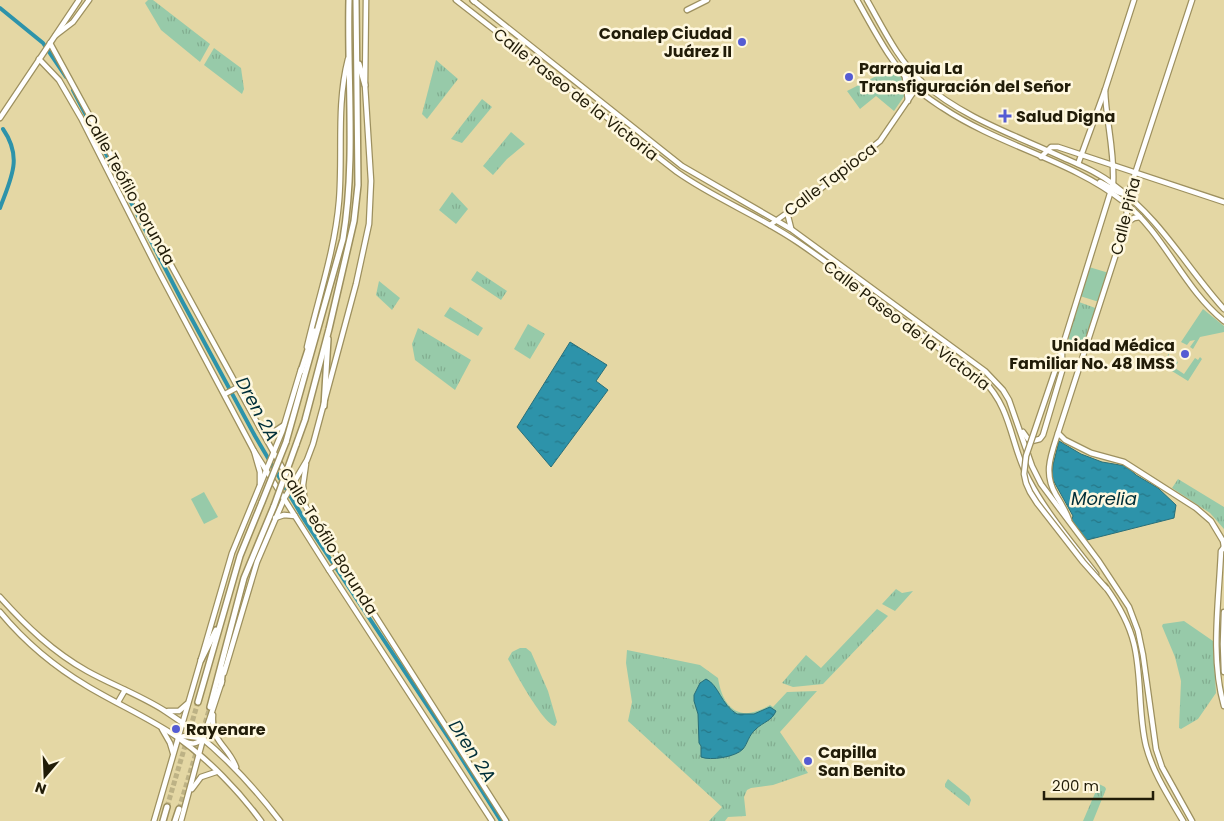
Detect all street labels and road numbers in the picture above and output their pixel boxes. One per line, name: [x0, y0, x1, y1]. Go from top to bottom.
street label: Calle Paseo de la Victoria: [488, 23, 663, 166]
street label: Calle Teófilo Borunda: [78, 109, 181, 269]
street label: Calle Tapioca: [779, 137, 881, 222]
street label: Calle Piña: [1105, 175, 1146, 257]
street label: Calle Paseo de la Victoria: [819, 255, 995, 396]
street label: Calle Teófilo Borunda: [274, 463, 383, 619]

